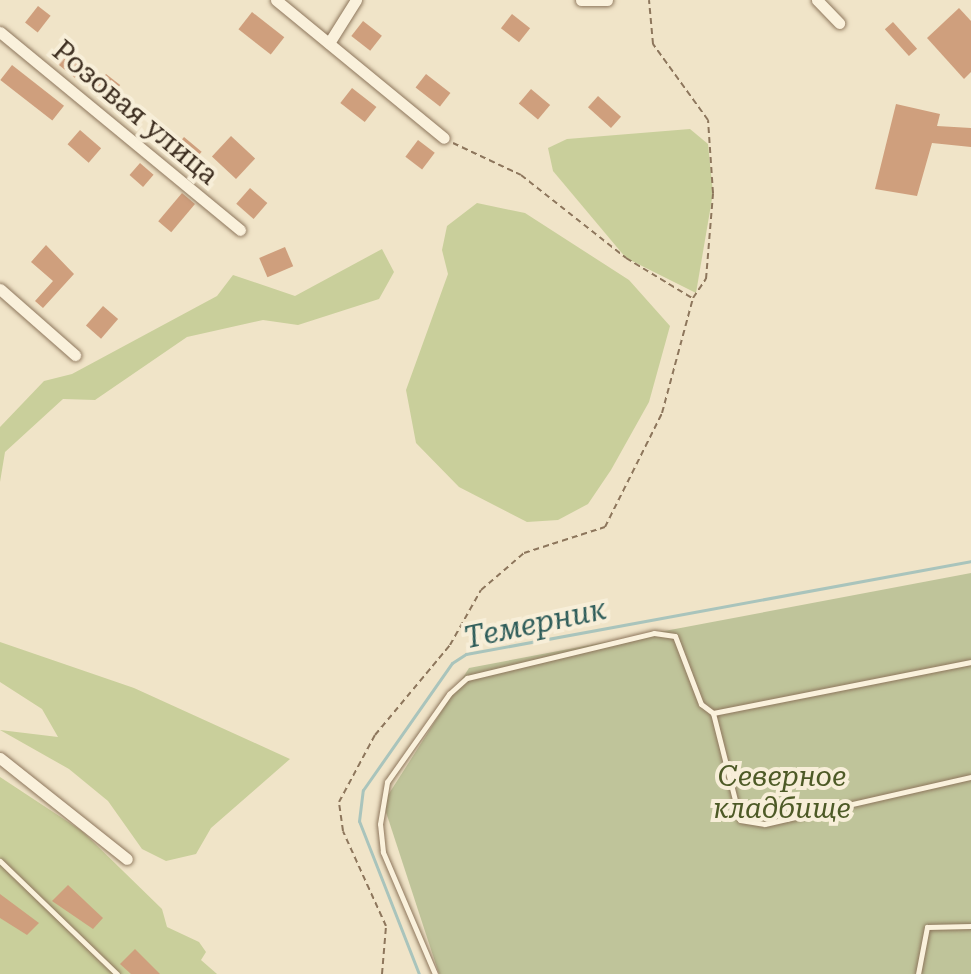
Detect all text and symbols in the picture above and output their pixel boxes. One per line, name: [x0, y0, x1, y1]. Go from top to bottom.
street label: Розовая улица: [45, 34, 225, 192]
water label: Темерник: [461, 591, 609, 657]
park label: Северное кладбище: [713, 760, 851, 826]

